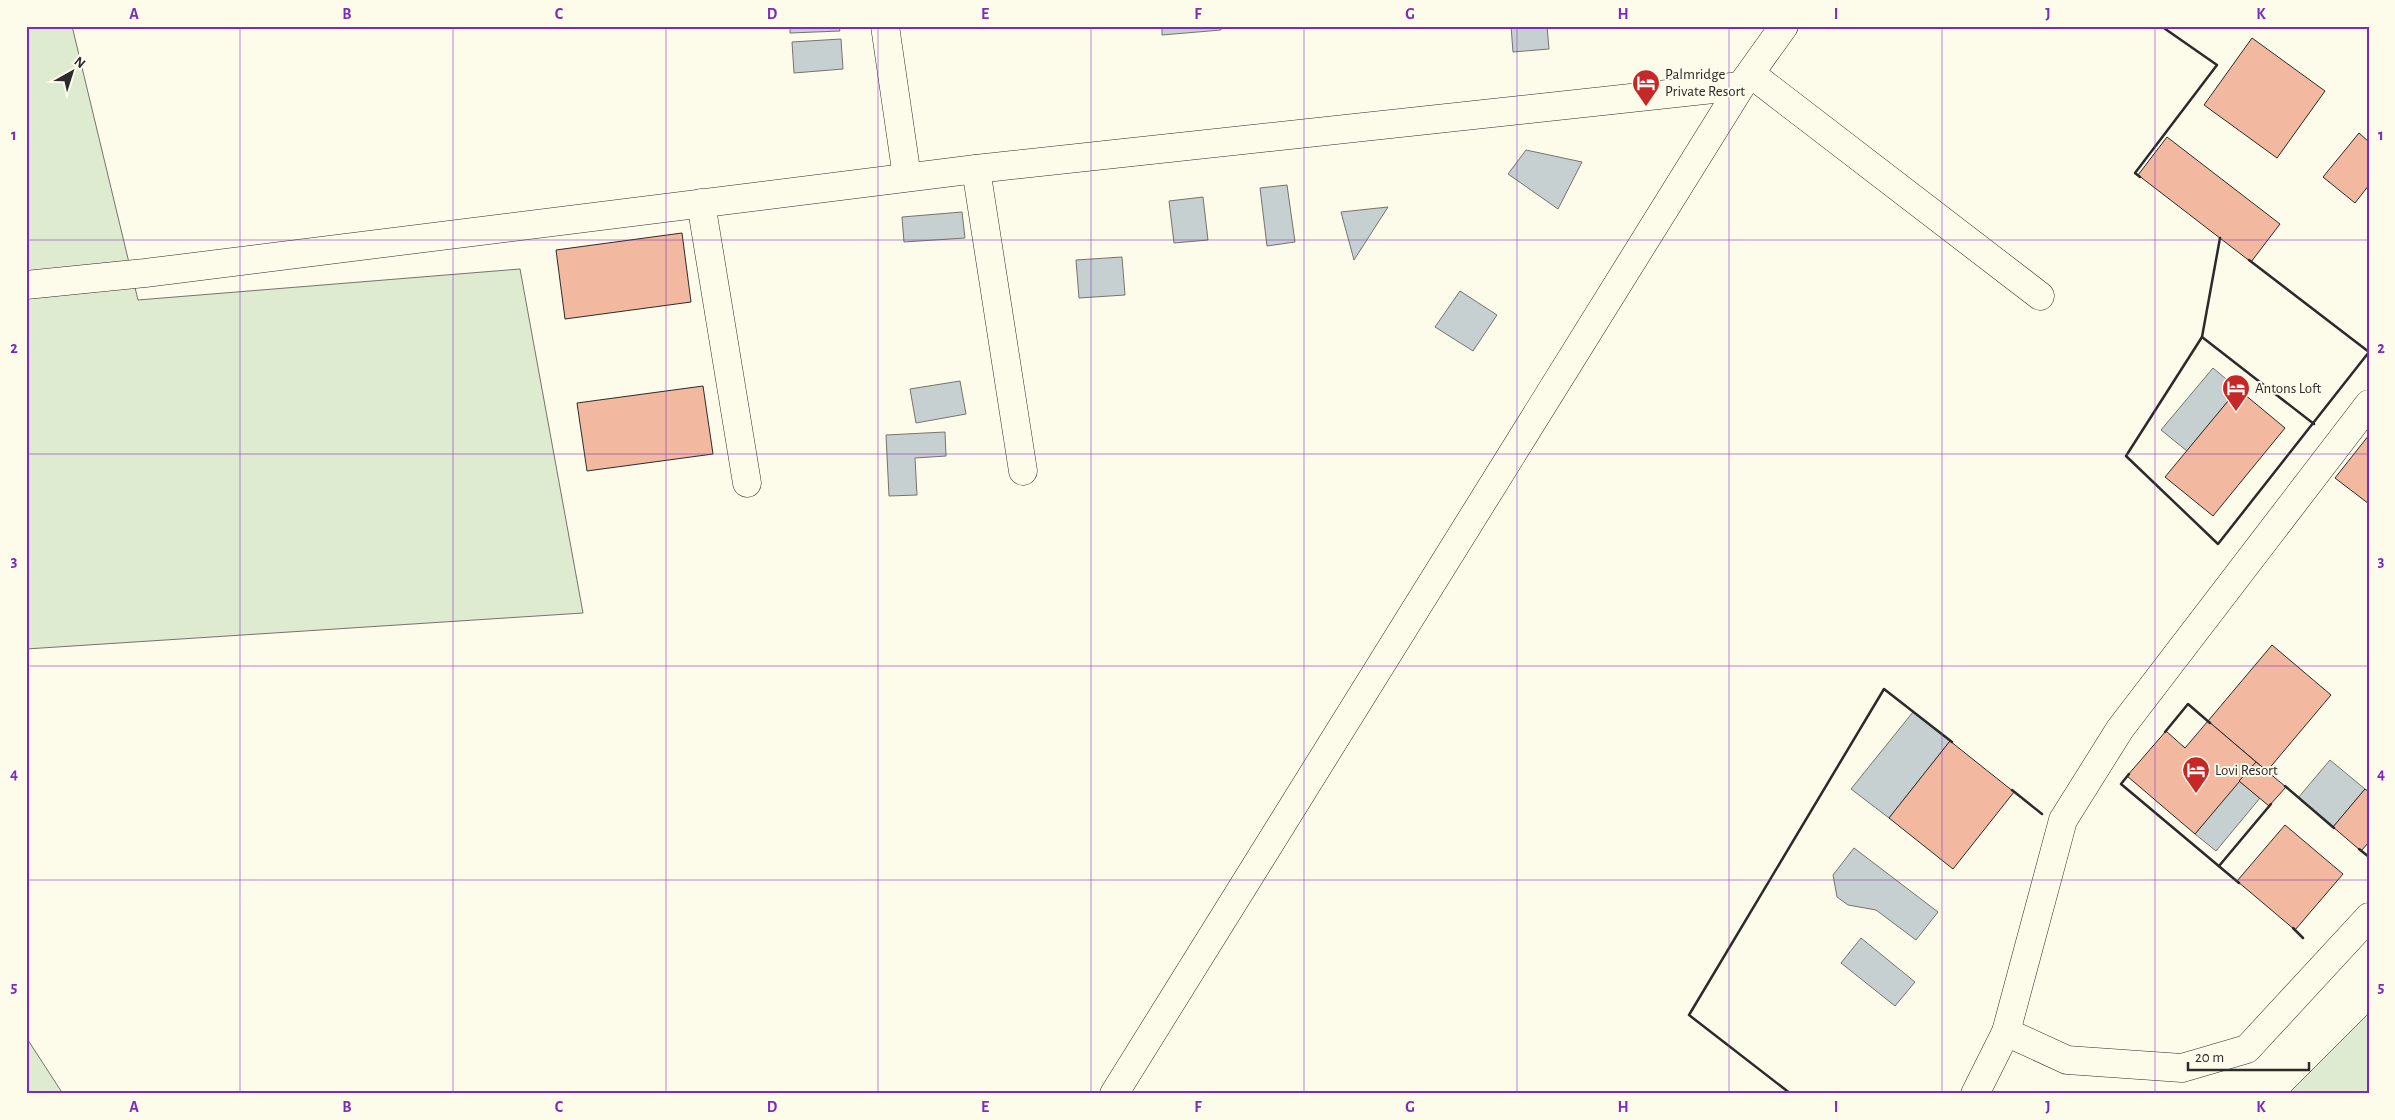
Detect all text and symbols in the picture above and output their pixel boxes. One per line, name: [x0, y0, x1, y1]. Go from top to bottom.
text: A: [129, 6, 139, 22]
text: B: [342, 6, 352, 22]
text: C: [555, 6, 564, 22]
text: D: [767, 6, 778, 22]
text: E: [981, 6, 989, 22]
text: F: [1194, 6, 1202, 22]
text: G: [1405, 6, 1415, 22]
text: H: [1617, 6, 1629, 22]
text: I: [1834, 6, 1838, 22]
text: J: [2045, 6, 2051, 22]
text: K: [2256, 6, 2266, 22]
north arrow: [48, 48, 98, 98]
text: N: [71, 54, 88, 71]
place label: Palmridge Private Resort: [1665, 67, 1745, 99]
hotel icon: Palmridge Private Resort: [1631, 68, 1661, 107]
text: 1: [11, 127, 17, 143]
text: 1: [2378, 127, 2384, 143]
text: 2: [10, 340, 18, 356]
text: 2: [2377, 340, 2385, 356]
hotel icon: Antons Loft: [2221, 373, 2251, 412]
place label: Antons Loft: [2255, 381, 2322, 396]
text: 3: [11, 553, 18, 569]
text: 3: [2378, 553, 2385, 569]
hotel icon: Lovi Resort: [2181, 755, 2211, 794]
place label: Lovi Resort: [2215, 763, 2278, 778]
text: 4: [10, 766, 18, 782]
text: 4: [2377, 766, 2385, 782]
text: 5: [11, 979, 18, 995]
text: 5: [2378, 979, 2385, 995]
scale bar: [2188, 1040, 2309, 1072]
text: 20 m: [2195, 1050, 2224, 1065]
text: A: [129, 1099, 139, 1115]
text: B: [342, 1099, 352, 1115]
text: C: [555, 1099, 564, 1115]
text: D: [767, 1099, 778, 1115]
text: E: [981, 1099, 989, 1115]
text: F: [1194, 1099, 1202, 1115]
text: G: [1405, 1099, 1415, 1115]
text: H: [1617, 1099, 1629, 1115]
text: I: [1834, 1099, 1838, 1115]
text: J: [2045, 1099, 2051, 1115]
text: K: [2256, 1099, 2266, 1115]

